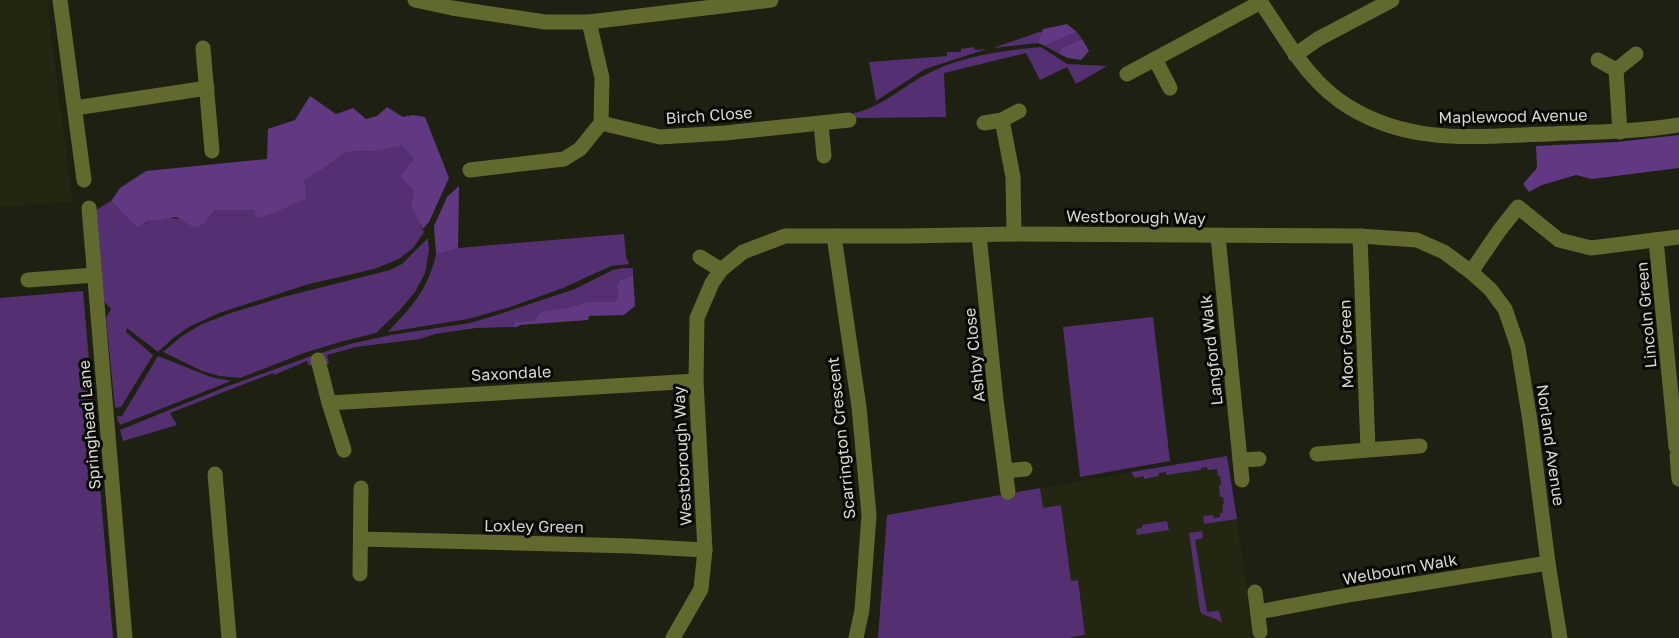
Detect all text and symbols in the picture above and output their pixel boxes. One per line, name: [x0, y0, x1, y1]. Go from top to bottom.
street label: Birch Close: [665, 102, 753, 128]
street label: Maplewood Avenue: [1438, 105, 1588, 127]
street label: Westborough Way: [1066, 206, 1206, 228]
street label: Lincoln Green: [1631, 261, 1661, 369]
street label: Langford Walk: [1195, 294, 1227, 406]
street label: Moor Green: [1334, 299, 1358, 389]
street label: Ashby Close: [959, 307, 989, 403]
street label: Scarrington Crescent: [823, 356, 859, 520]
street label: Springhead Lane: [73, 360, 105, 490]
street label: Saxondale: [470, 361, 552, 385]
street label: Norland Avenue: [1533, 383, 1569, 507]
street label: Westborough Way: [668, 386, 696, 526]
street label: Loxley Green: [484, 515, 584, 537]
street label: Welbourn Walk: [1341, 549, 1459, 589]

